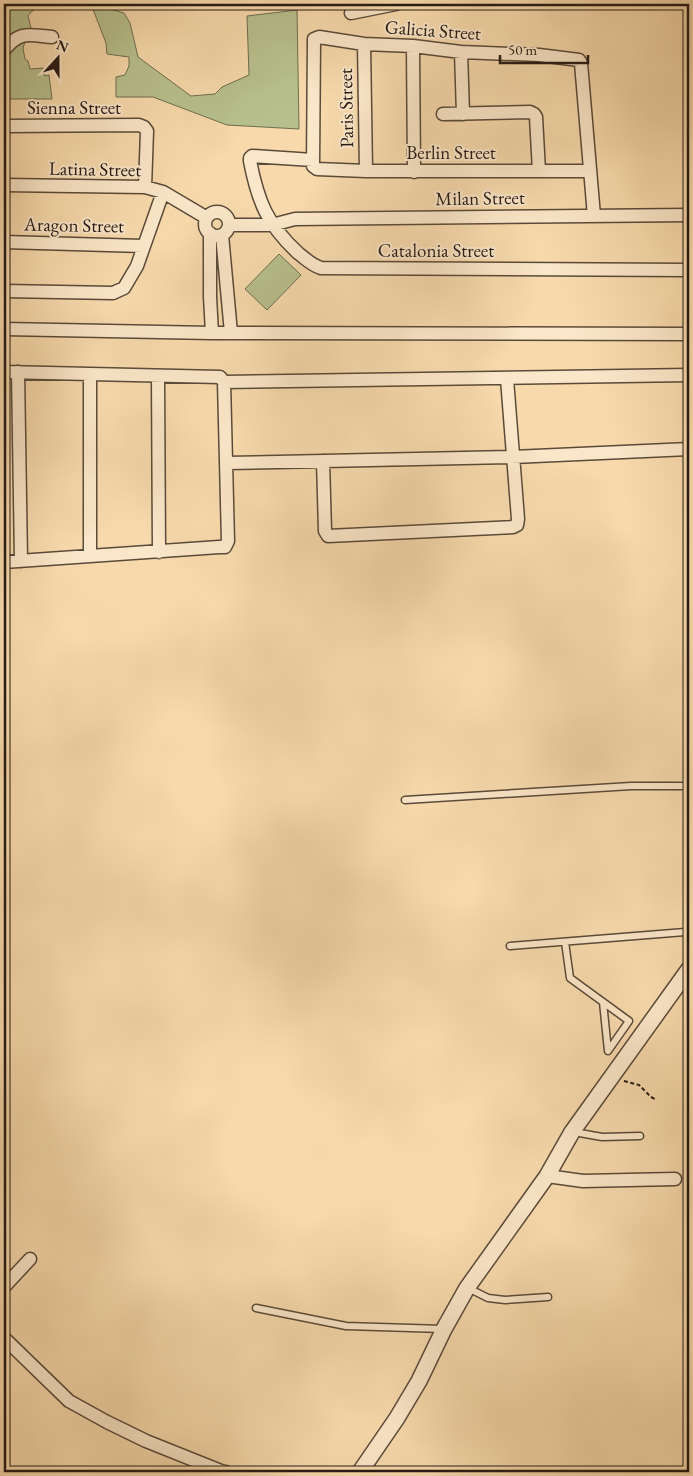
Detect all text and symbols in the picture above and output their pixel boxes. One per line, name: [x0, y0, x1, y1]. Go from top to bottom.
street label: Galicia Street: [384, 14, 482, 46]
north arrow: [32, 32, 82, 82]
scale bar: [500, 32, 588, 64]
text: N: [54, 35, 72, 57]
text: 50 m: [508, 40, 537, 59]
street label: Paris Street: [333, 68, 359, 148]
street label: Sienna Street: [27, 95, 121, 120]
street label: Berlin Street: [406, 140, 496, 165]
street label: Latina Street: [49, 156, 141, 182]
street label: Milan Street: [435, 185, 525, 211]
street label: Aragon Street: [23, 212, 124, 238]
street label: Catalonia Street: [378, 238, 494, 263]

